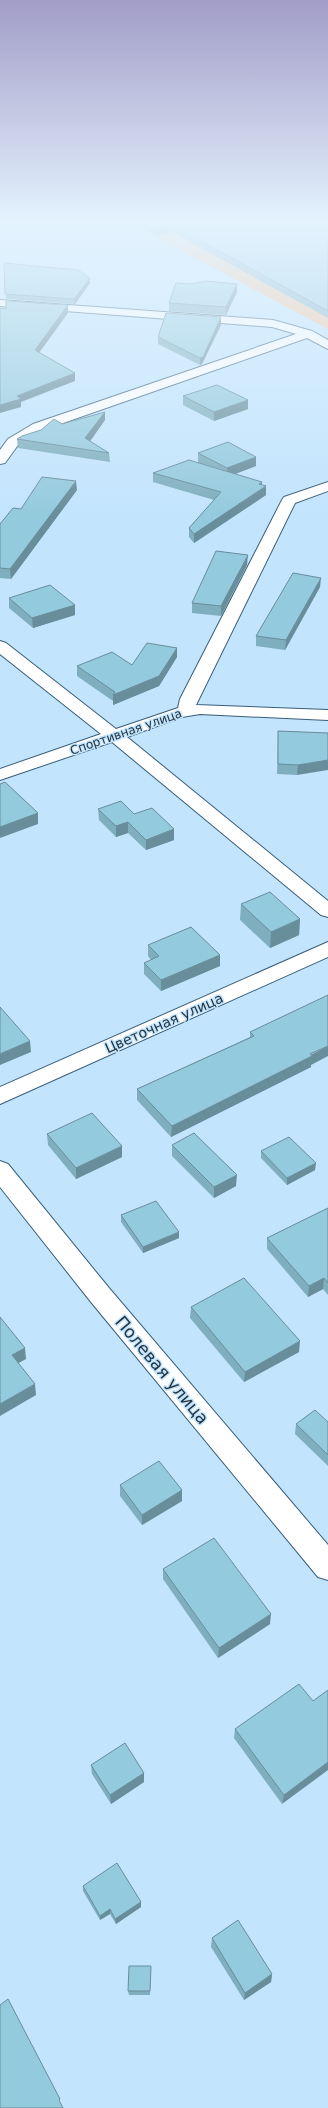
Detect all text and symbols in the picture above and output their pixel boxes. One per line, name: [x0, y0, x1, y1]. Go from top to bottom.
street label: Спортивная улица: [68, 706, 184, 758]
street label: Цветочная улица: [102, 990, 226, 1056]
street label: Полевая улица: [111, 1312, 213, 1428]

